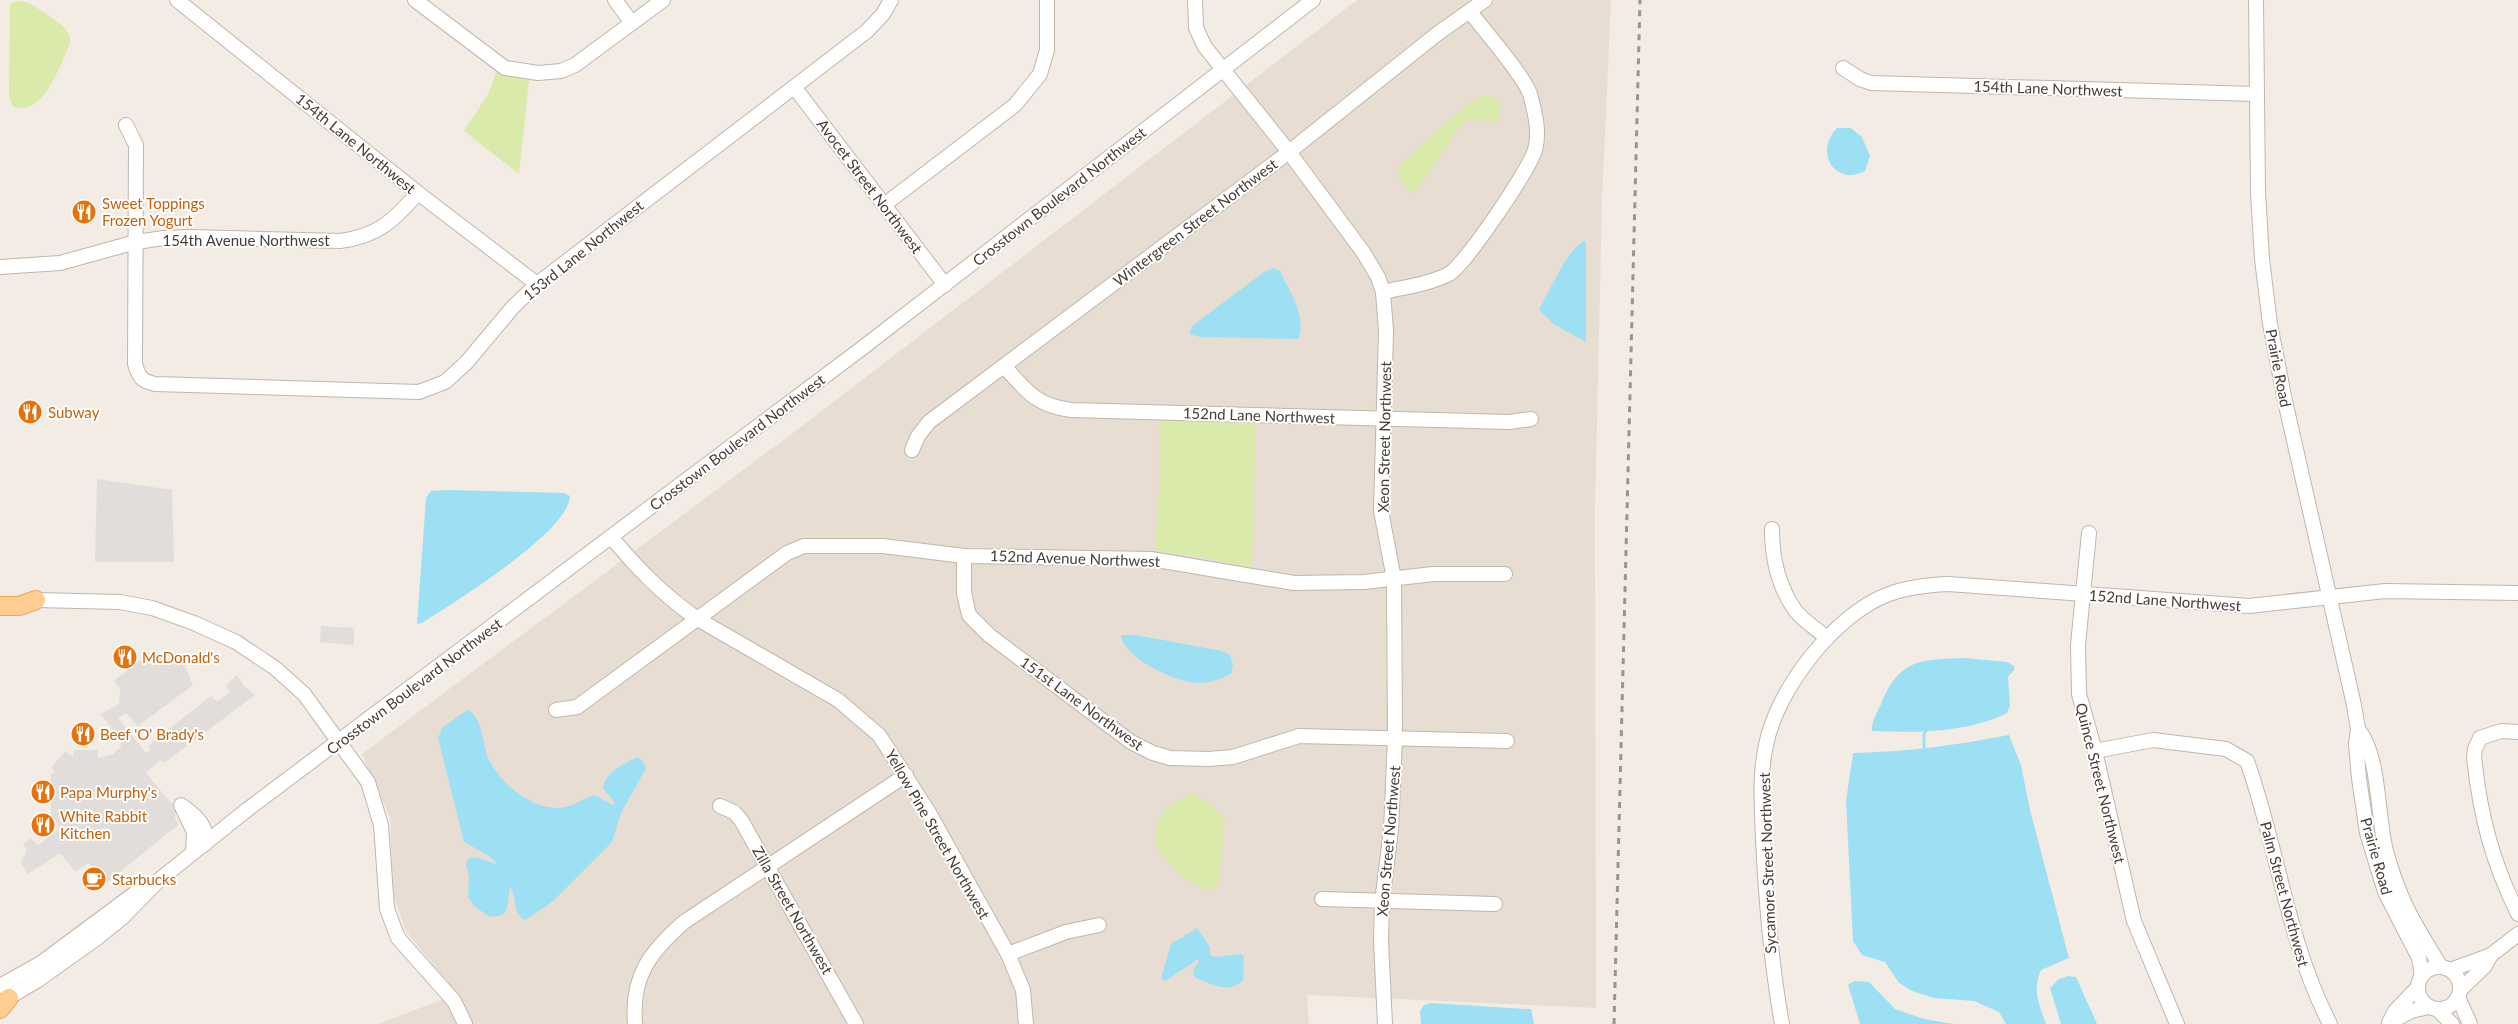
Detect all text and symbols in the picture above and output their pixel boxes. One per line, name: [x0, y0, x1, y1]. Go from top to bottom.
street label: 154th Lane Northwest: [1973, 76, 2124, 100]
street label: 154th Lane Northwest: [292, 89, 420, 197]
street label: Avocet Street Northwest: [814, 115, 927, 257]
street label: Crosstown Boulevard Northwest: [969, 122, 1150, 269]
street label: Wintergreen Street Northwest: [1109, 154, 1281, 290]
place label: Sweet Toppings Frozen Yogurt: [102, 194, 205, 229]
street label: 153rd Lane Northwest: [519, 196, 647, 304]
restaurant icon: Sweet Toppings Frozen Yogurt: [71, 199, 97, 225]
street label: 154th Avenue Northwest: [162, 231, 330, 249]
street label: Prairie Road: [2263, 327, 2295, 409]
street label: Xeon Street Northwest: [1374, 360, 1394, 513]
street label: Crosstown Boulevard Northwest: [646, 370, 829, 514]
restaurant icon: Subway: [17, 399, 43, 425]
place label: Subway: [48, 403, 100, 421]
street label: 152nd Lane Northwest: [1183, 403, 1336, 427]
street label: 152nd Avenue Northwest: [990, 546, 1161, 570]
street label: 152nd Lane Northwest: [2088, 586, 2242, 614]
street label: Crosstown Boulevard Northwest: [323, 614, 506, 758]
restaurant icon: McDonald's: [112, 644, 138, 670]
place label: McDonald's: [142, 648, 220, 666]
street label: 151st Lane Northwest: [1017, 652, 1147, 754]
street label: Quince Street Northwest: [2072, 701, 2130, 866]
restaurant icon: Beef 'O' Brady's: [70, 721, 96, 747]
place label: Beef 'O' Brady's: [100, 725, 204, 743]
street label: Yellow Pine Street Northwest: [882, 746, 994, 923]
street label: Xeon Street Northwest: [1372, 764, 1404, 917]
street label: Sycamore Street Northwest: [1755, 771, 1779, 954]
restaurant icon: Papa Murphy's: [30, 779, 56, 805]
place label: Papa Murphy's: [60, 783, 157, 801]
place label: White Rabbit Kitchen: [60, 807, 148, 842]
restaurant icon: White Rabbit Kitchen: [30, 812, 56, 838]
street label: Prairie Road: [2357, 815, 2397, 897]
street label: Palm Street Northwest: [2257, 819, 2313, 969]
street label: Zilla Street Northwest: [749, 843, 837, 978]
cafe icon: Starbucks: [81, 866, 107, 892]
place label: Starbucks: [112, 870, 176, 888]

